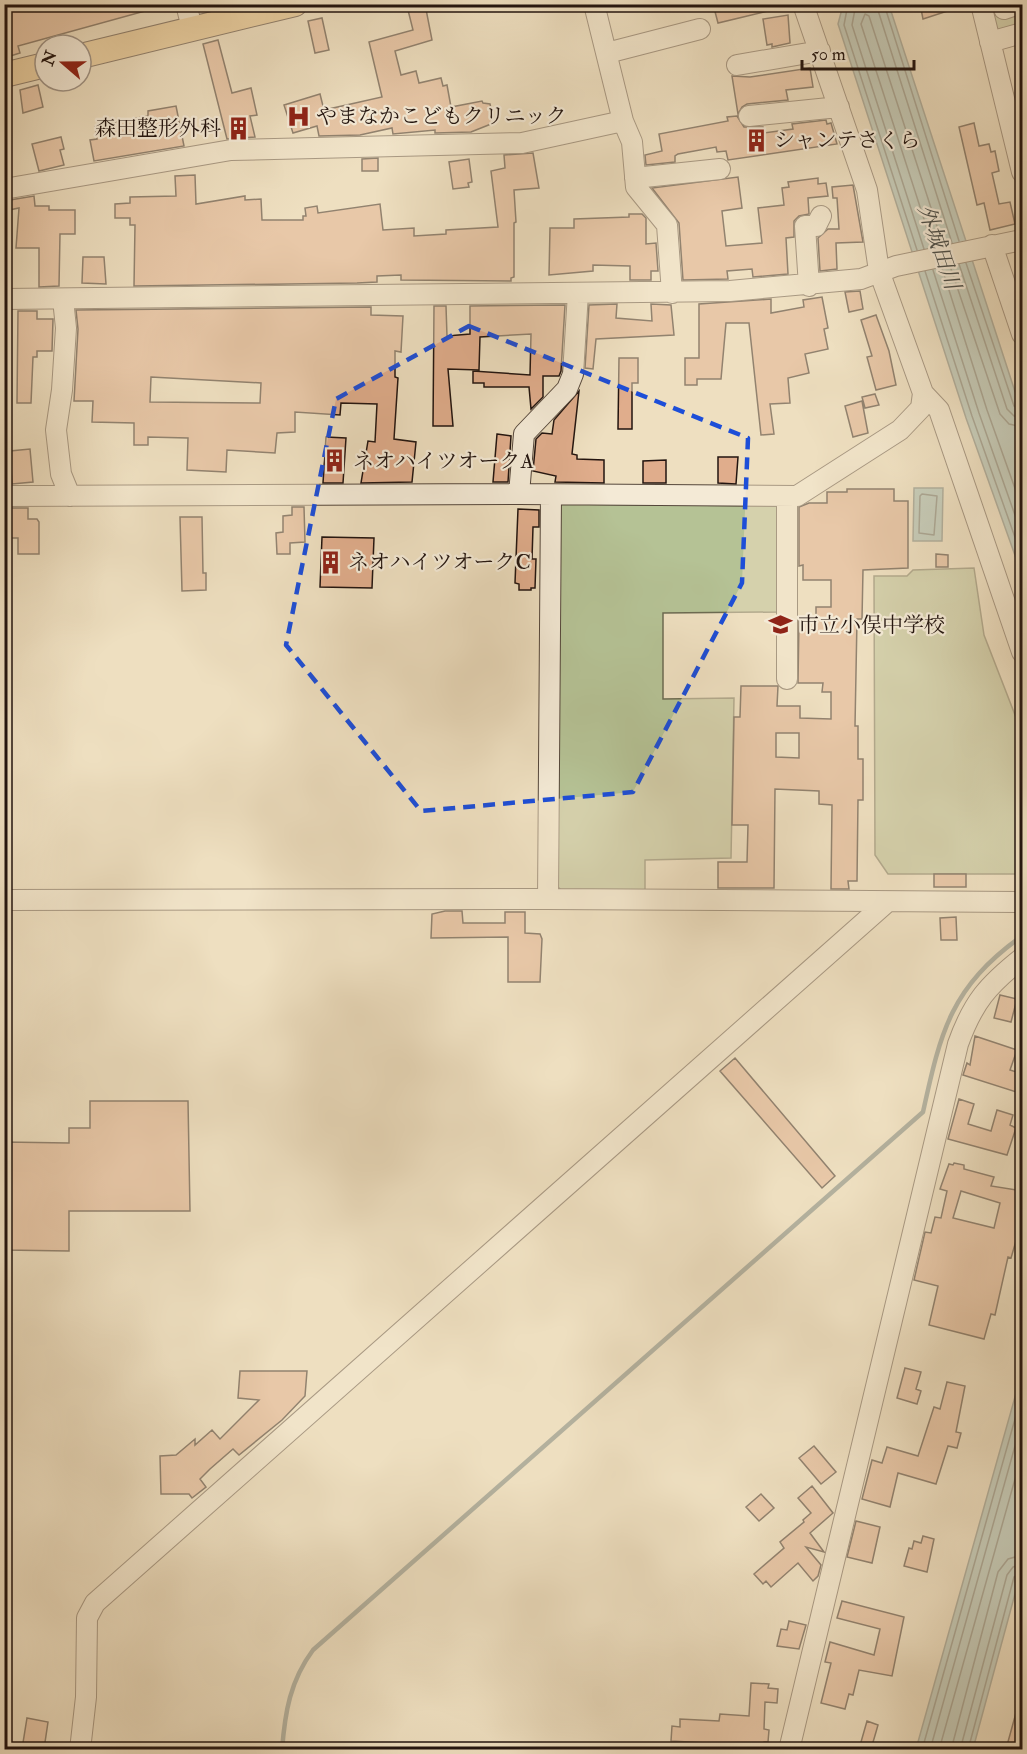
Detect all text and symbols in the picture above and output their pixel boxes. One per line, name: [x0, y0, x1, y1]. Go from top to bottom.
north arrow: [33, 33, 93, 93]
scale bar: [802, 33, 914, 71]
text: 50 m: [811, 43, 846, 66]
text: N: [38, 47, 62, 69]
hospital icon: やまなかこどもクリニック: [285, 103, 311, 129]
place label: やまなかこどもクリニック: [316, 103, 567, 130]
place label: 森田整形外科: [95, 115, 221, 142]
building icon: 森田整形外科: [226, 115, 252, 141]
building icon: シャンテさくら: [743, 127, 769, 153]
place label: シャンテさくら: [774, 127, 921, 154]
water label: 外城田川: [911, 201, 967, 295]
building icon: ネオハイツオークA: [322, 448, 348, 474]
place label: ネオハイツオークA: [353, 448, 534, 475]
building icon: ネオハイツオークC: [317, 549, 343, 575]
place label: ネオハイツオークC: [348, 549, 531, 576]
school or university icon: 市立小俣中学校: [767, 612, 793, 638]
place label: 市立小俣中学校: [798, 612, 945, 639]

